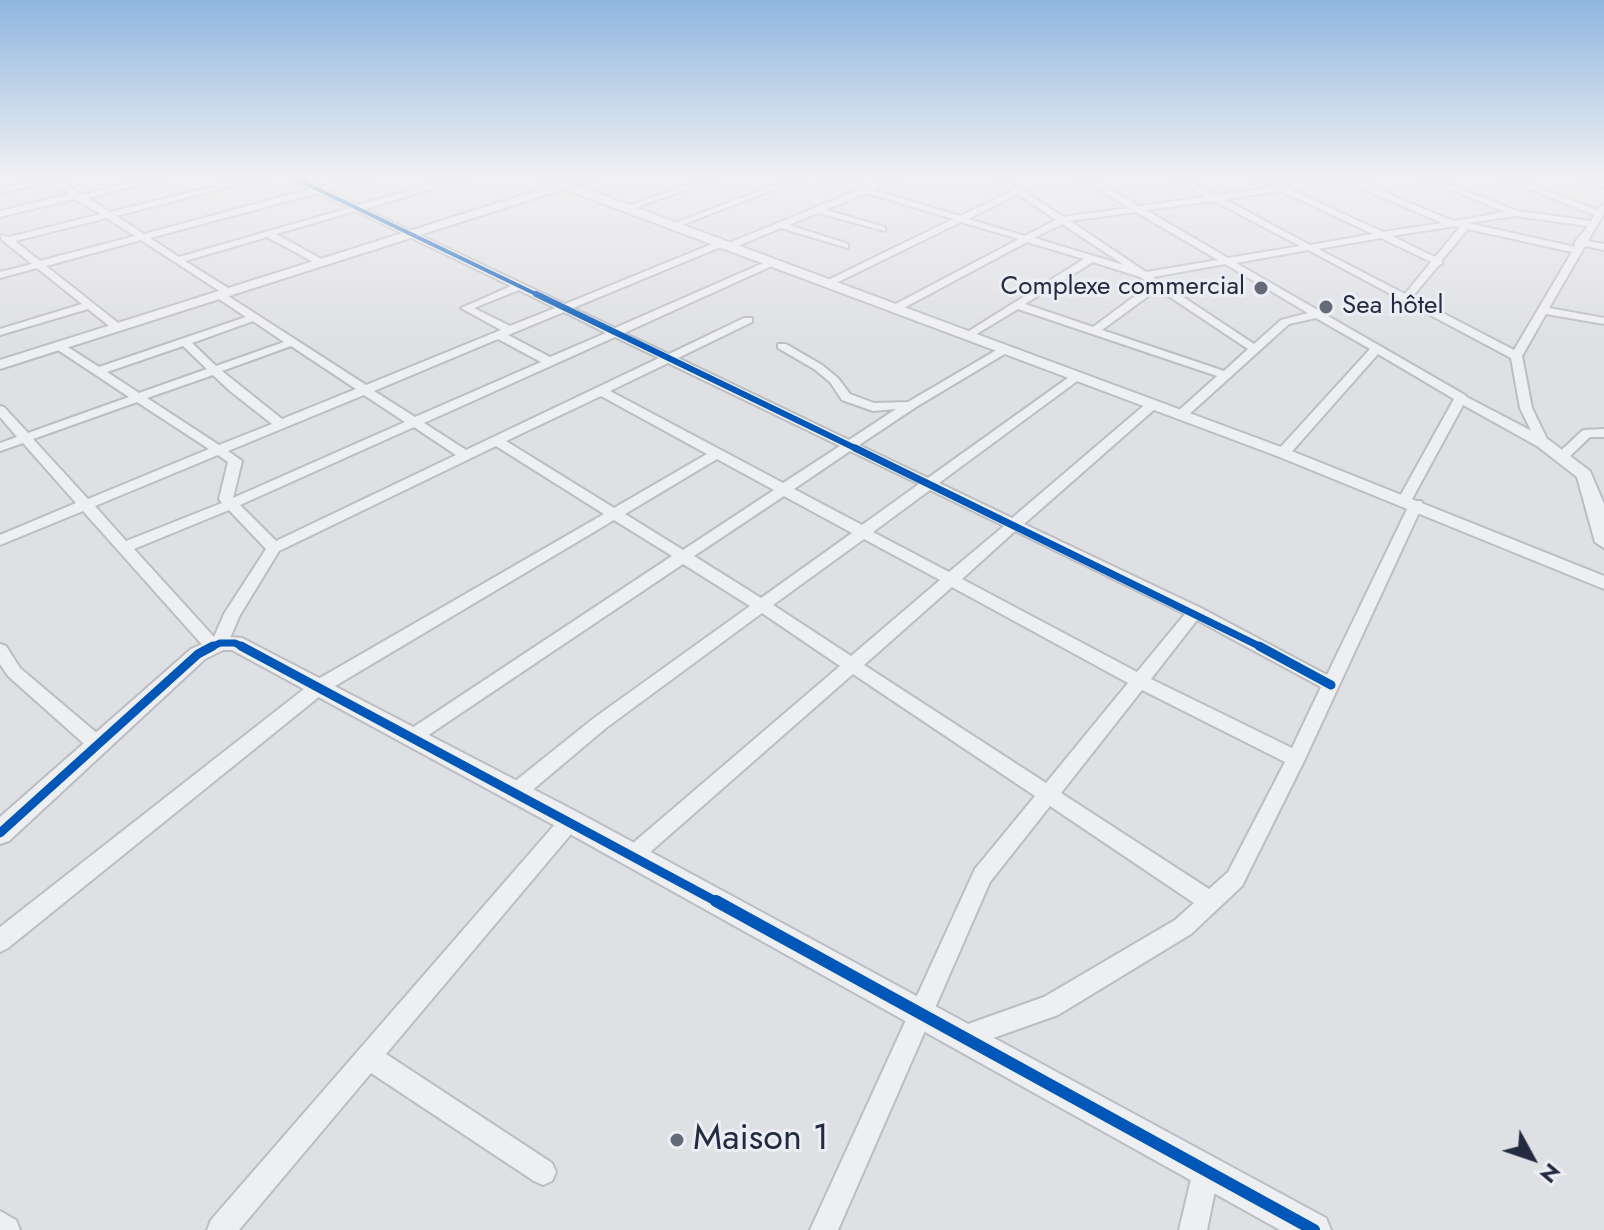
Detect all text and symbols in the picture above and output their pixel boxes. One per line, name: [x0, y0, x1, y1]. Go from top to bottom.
place label: Complexe commercial: [1000, 272, 1245, 304]
marker: Complexe commercial: [1252, 279, 1270, 297]
place label: Sea hôtel: [1342, 291, 1443, 323]
marker: Sea hôtel: [1317, 298, 1335, 316]
place label: Maison 1: [693, 1118, 829, 1162]
north arrow: [1492, 1118, 1572, 1198]
marker: Maison 1: [668, 1131, 686, 1149]
text: N: [1533, 1156, 1568, 1190]

